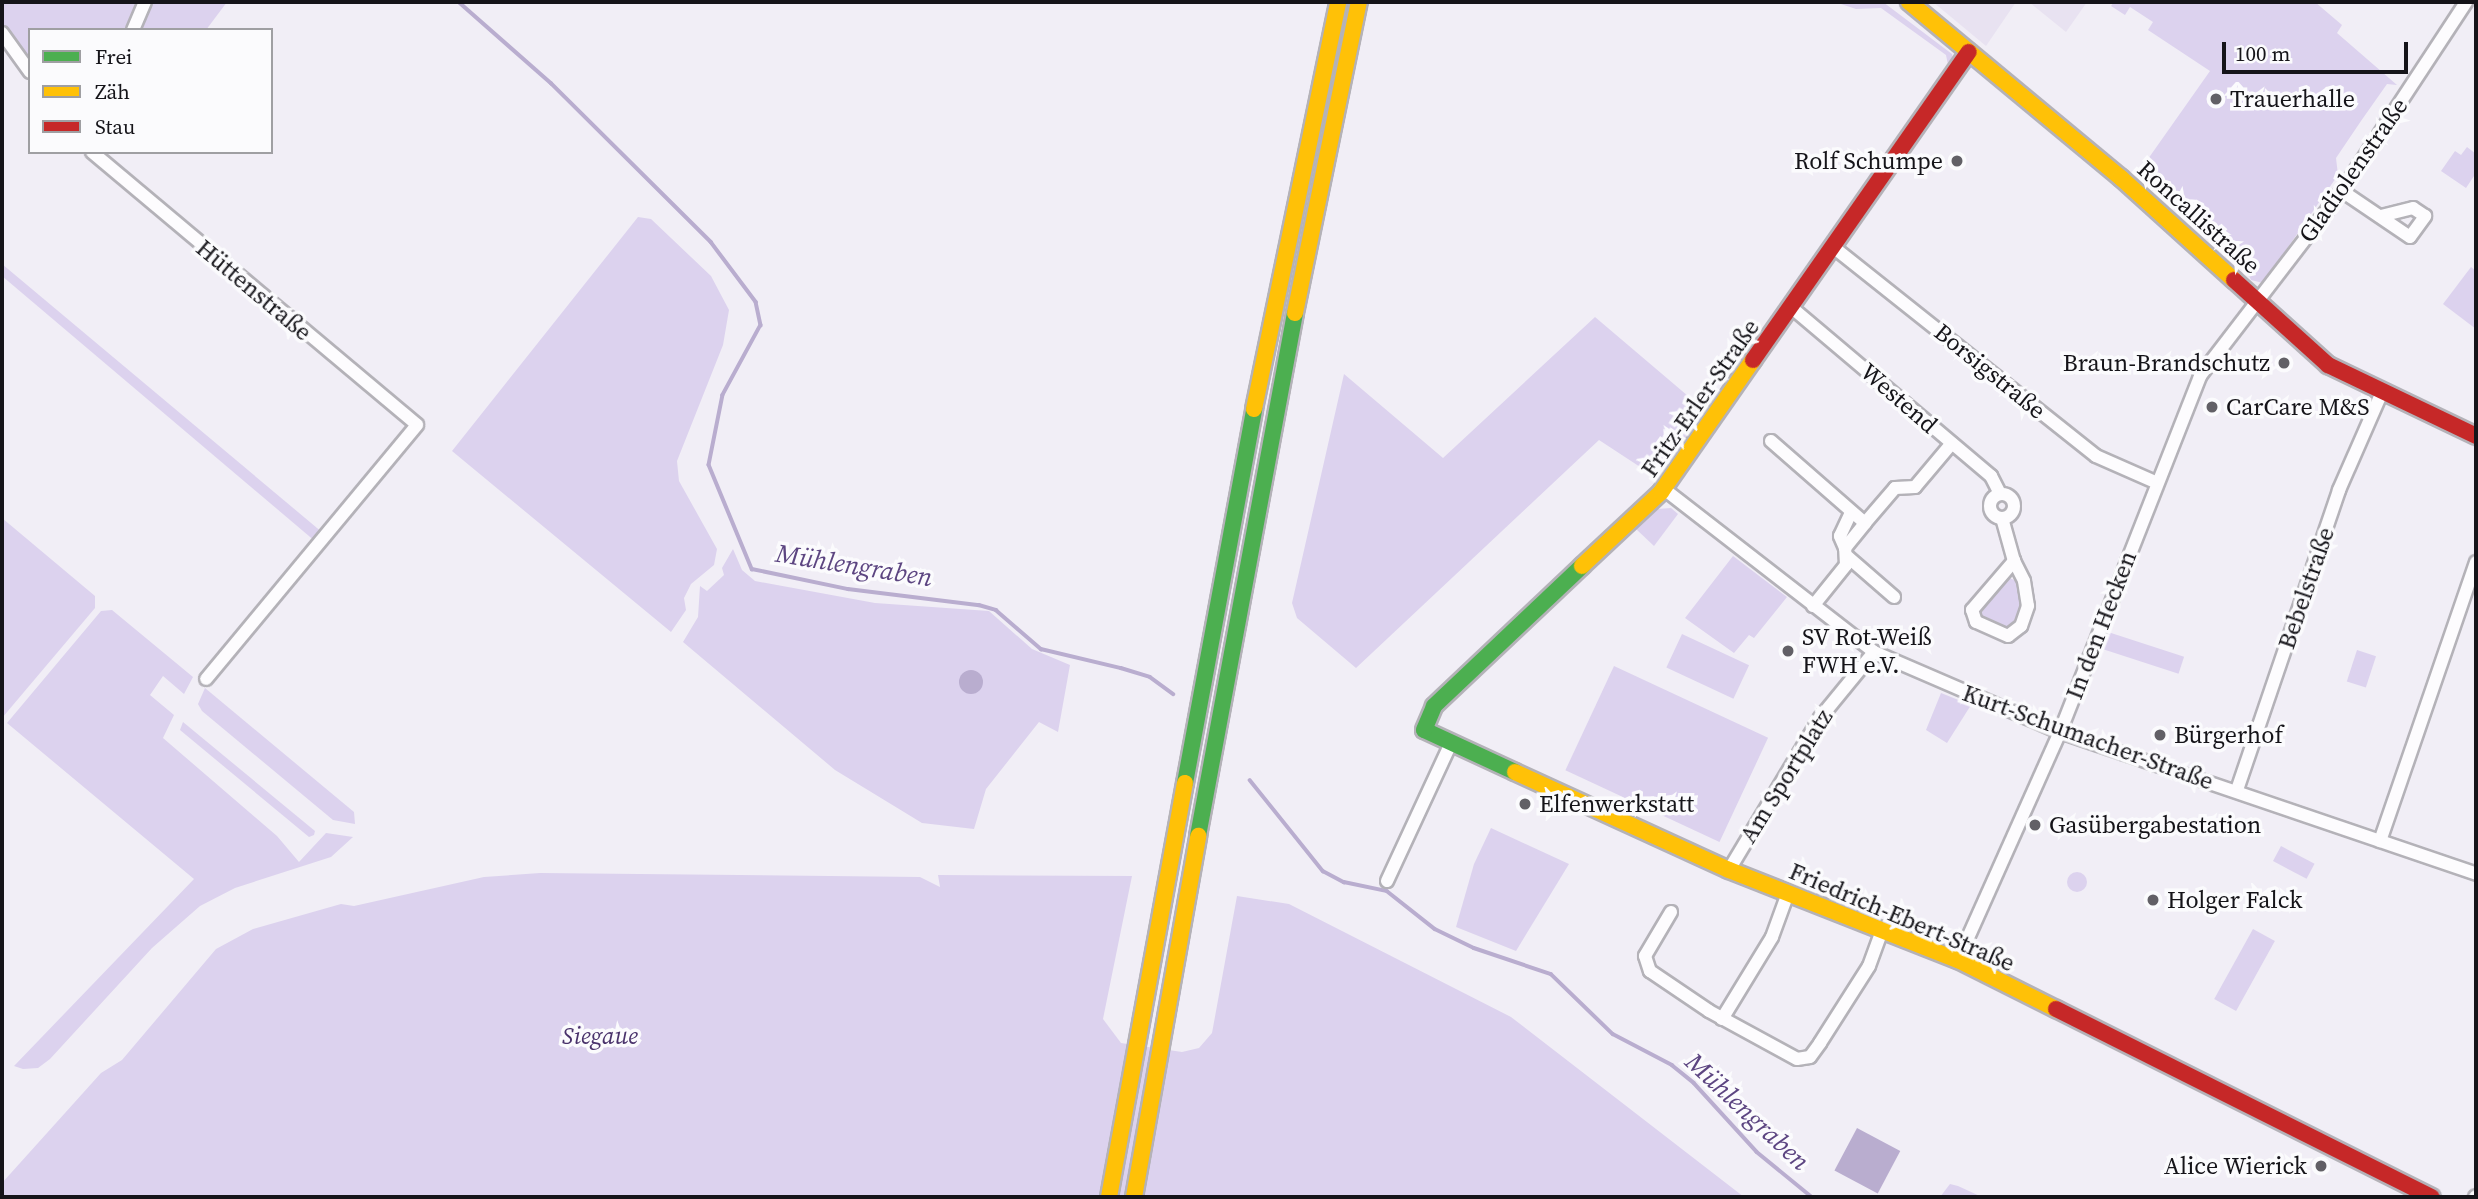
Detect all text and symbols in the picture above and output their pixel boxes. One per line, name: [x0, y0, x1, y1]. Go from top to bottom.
legend: [28, 28, 273, 154]
scale bar: [2226, 28, 2412, 72]
text: 100 m: [2235, 39, 2290, 68]
text: Frei: [95, 42, 132, 71]
text: Zäh: [95, 77, 130, 106]
place label: Trauerhalle: [2230, 85, 2355, 113]
marker: Trauerhalle: [2208, 91, 2224, 107]
street label: Gladiolenstraße: [2292, 92, 2414, 248]
text: Stau: [95, 112, 135, 141]
place label: Rolf Schumpe: [1794, 147, 1943, 175]
marker: Rolf Schumpe: [1949, 153, 1965, 169]
street label: Roncallistraße: [2132, 154, 2266, 280]
street label: Hüttenstraße: [190, 233, 318, 347]
street label: Fritz-Erler-Straße: [1635, 314, 1765, 482]
street label: Borsigstraße: [1928, 317, 2052, 425]
place label: Braun-Brandschutz: [2063, 349, 2270, 377]
marker: Braun-Brandschutz: [2276, 355, 2292, 371]
street label: Westend: [1855, 357, 1943, 439]
place label: CarCare M&S: [2226, 393, 2370, 421]
marker: CarCare M&S: [2204, 399, 2220, 415]
street label: Bebelstraße: [2272, 523, 2340, 653]
water label: Mühlengraben: [774, 538, 934, 594]
street label: In den Hecken: [2060, 547, 2142, 703]
place label: SV Rot-Weiß FWH e.V.: [1802, 623, 1932, 679]
marker: SV Rot-Weiß FWH e.V.: [1780, 643, 1796, 659]
street label: Kurt-Schumacher-Straße: [1959, 678, 2217, 796]
street label: Am Sportplatz: [1733, 704, 1839, 848]
place label: Bürgerhof: [2174, 721, 2283, 749]
marker: Bürgerhof: [2152, 727, 2168, 743]
place label: Elfenwerkstatt: [1539, 790, 1694, 818]
marker: Elfenwerkstatt: [1517, 796, 1533, 812]
place label: Gasübergabestation: [2049, 811, 2261, 839]
marker: Gasübergabestation: [2027, 817, 2043, 833]
street label: Friedrich-Ebert-Straße: [1785, 856, 2019, 978]
place label: Holger Falck: [2167, 886, 2302, 914]
marker: Holger Falck: [2145, 892, 2161, 908]
park label: Siegaue: [562, 1022, 638, 1050]
water label: Mühlengraben: [1679, 1047, 1815, 1177]
place label: Alice Wierick: [2163, 1152, 2307, 1180]
marker: Alice Wierick: [2313, 1158, 2329, 1174]

